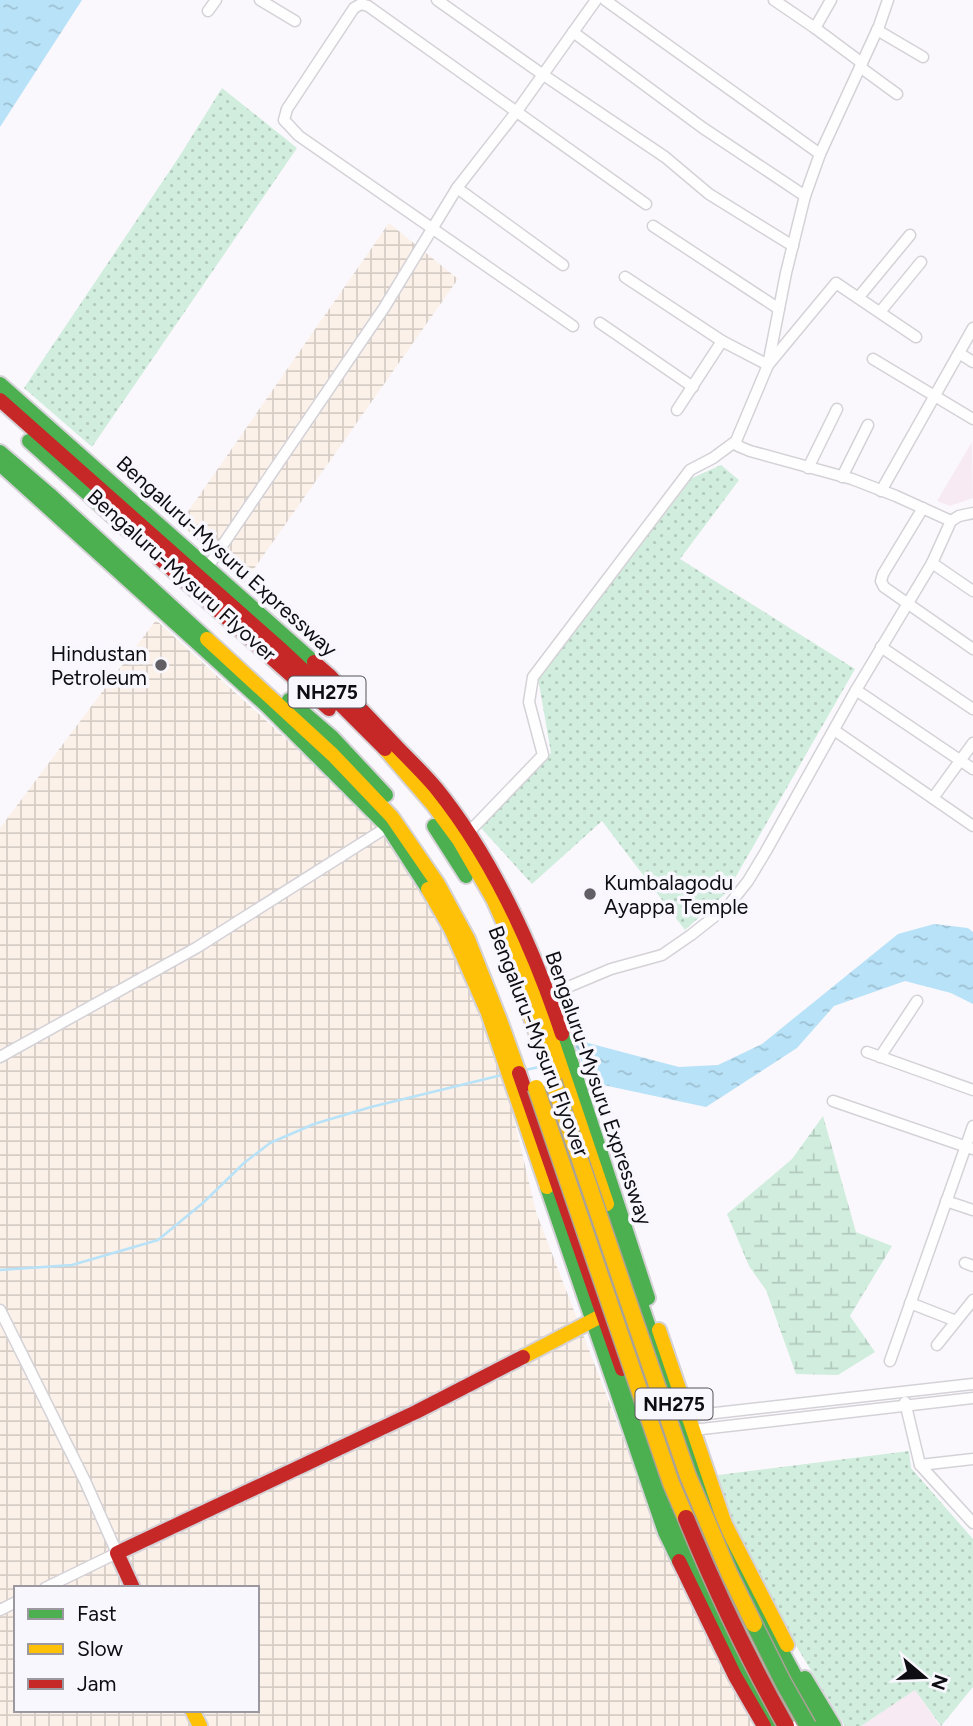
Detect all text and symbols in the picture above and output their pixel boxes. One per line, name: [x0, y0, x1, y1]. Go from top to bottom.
street label: Bengaluru-Mysuru Expressway: [112, 450, 342, 662]
street label: Bengaluru-Mysuru Flyover: [83, 484, 281, 666]
place label: Hindustan Petroleum: [51, 641, 147, 690]
marker: Hindustan Petroleum: [153, 657, 169, 673]
road number: NH275: [288, 677, 366, 708]
place label: Kumbalagodu Ayappa Temple: [604, 870, 748, 919]
marker: Kumbalagodu Ayappa Temple: [582, 886, 598, 902]
street label: Bengaluru-Mysuru Flyover: [483, 922, 595, 1160]
street label: Bengaluru-Mysuru Expressway: [540, 948, 658, 1228]
road number: NH275: [636, 1388, 712, 1420]
legend: [14, 1586, 259, 1712]
text: Fast: [77, 1601, 117, 1626]
text: Slow: [77, 1636, 123, 1661]
north arrow: [889, 1642, 959, 1712]
text: Jam: [77, 1671, 116, 1696]
text: N: [926, 1672, 953, 1693]

